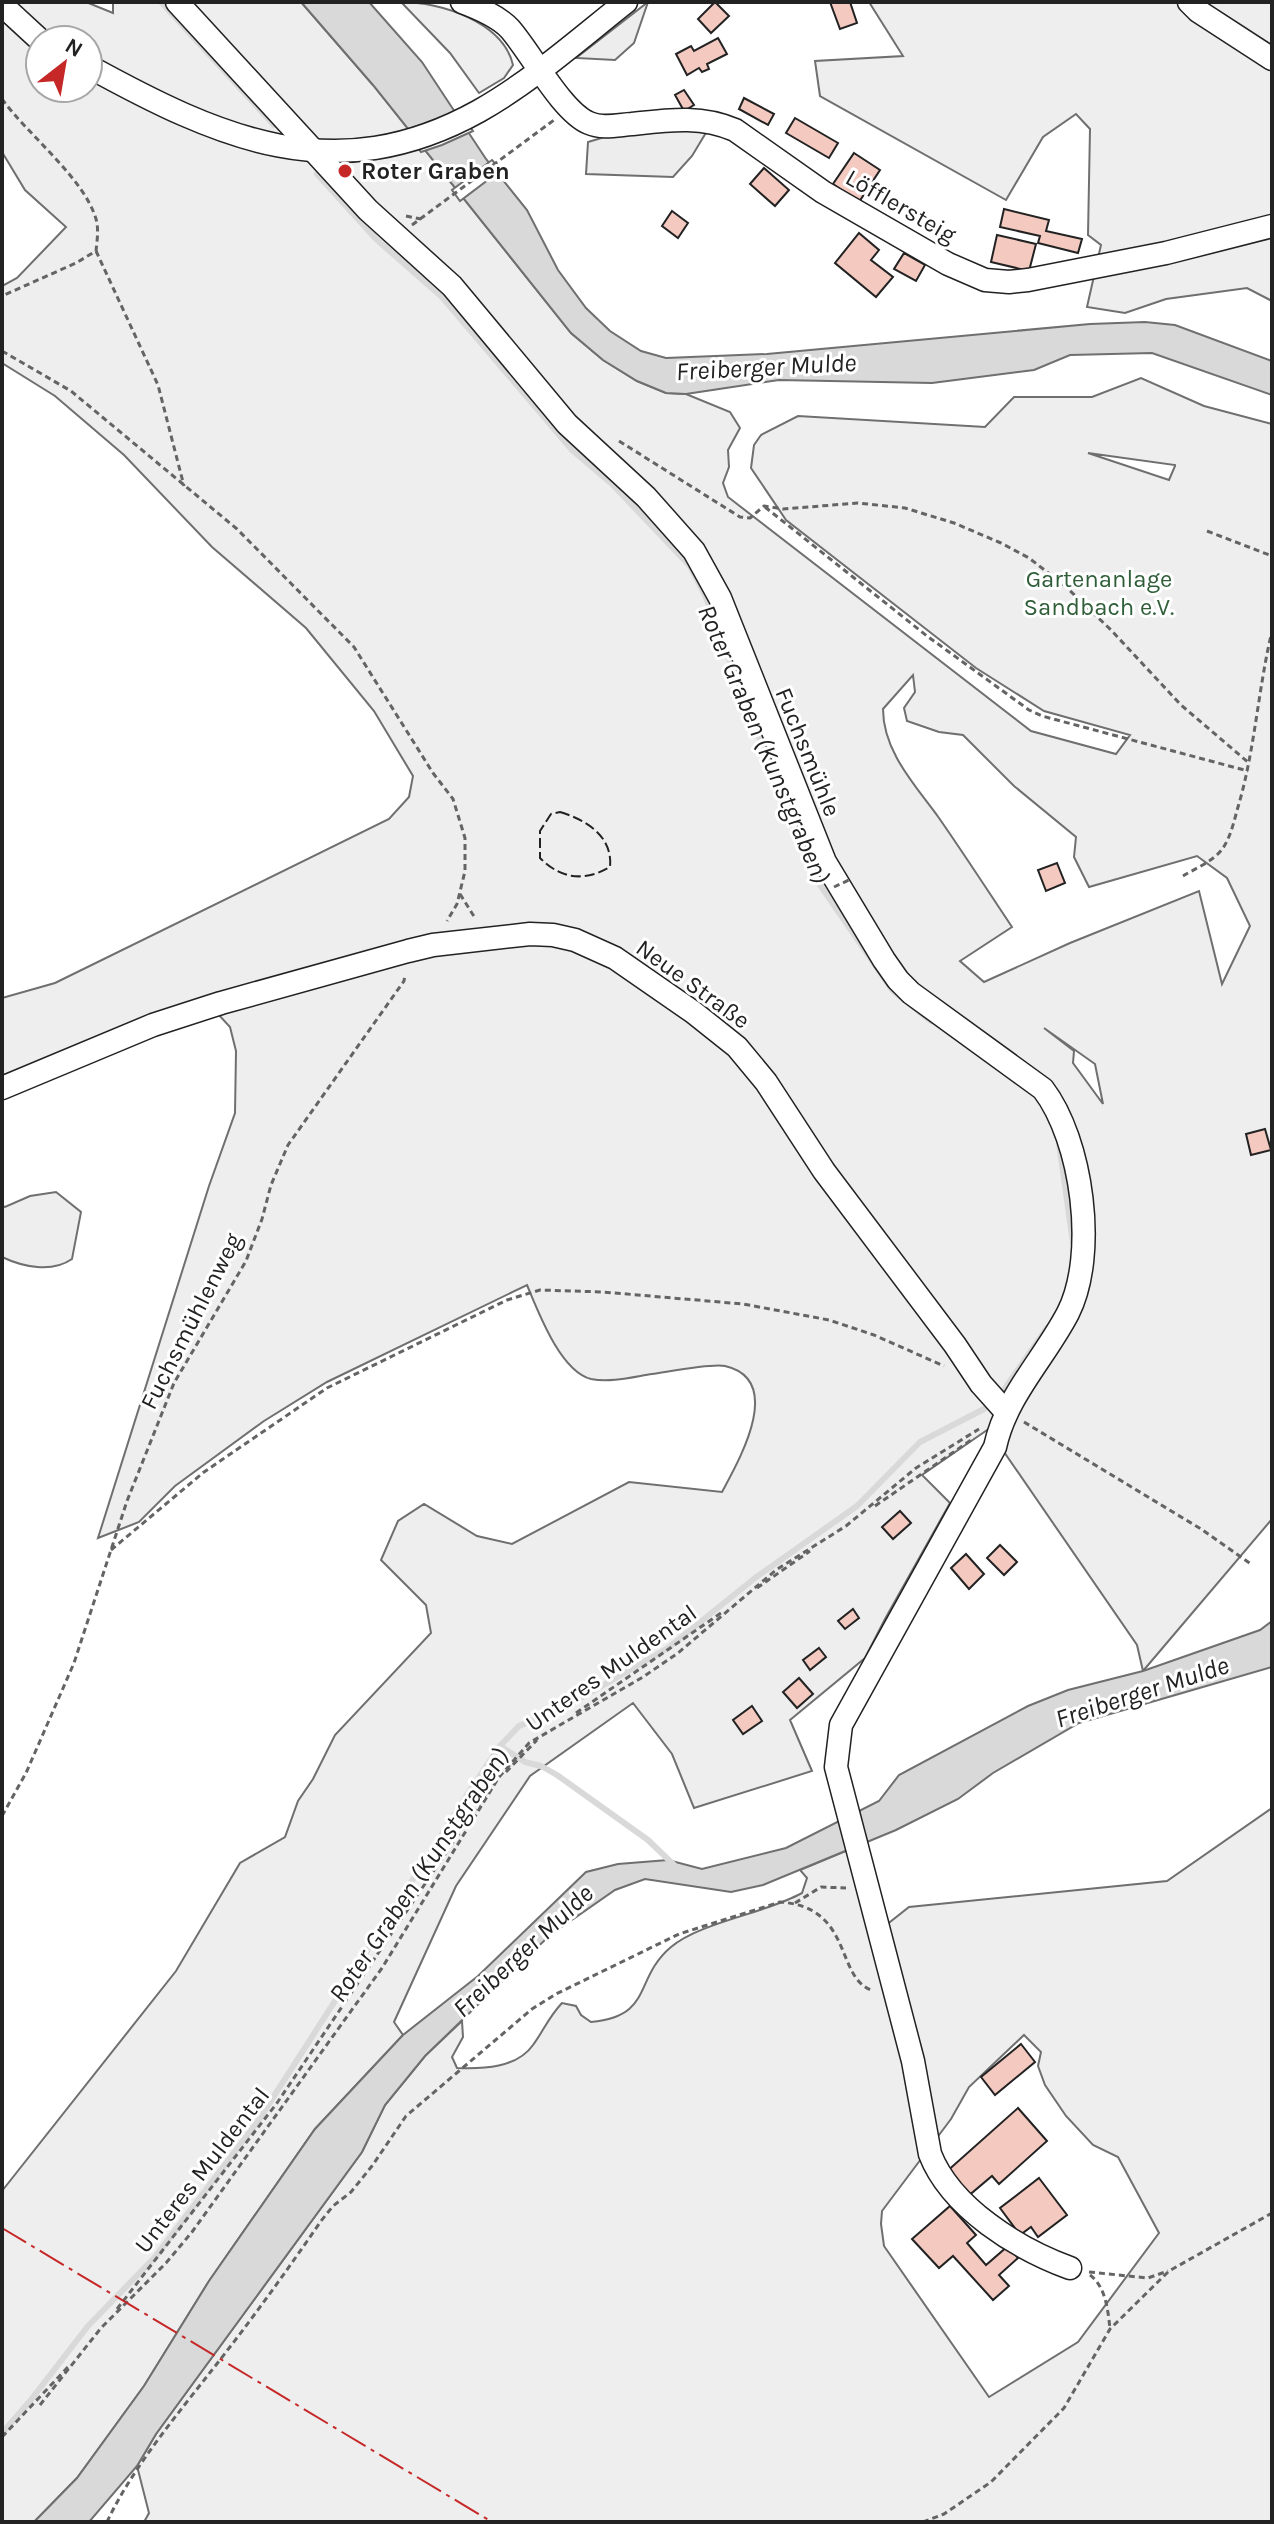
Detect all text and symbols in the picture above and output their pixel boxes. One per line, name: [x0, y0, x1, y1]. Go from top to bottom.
north arrow: [24, 24, 104, 104]
text: N: [60, 33, 87, 63]
place label: Roter Graben: [361, 157, 510, 185]
marker: Roter Graben: [336, 162, 354, 180]
street label: Löfflersteig: [841, 163, 962, 249]
water label: Freiberger Mulde: [675, 347, 857, 387]
park label: Gartenanlage Sandbach e.V.: [1024, 565, 1174, 621]
water label: Roter Graben (Kunstgraben): [691, 600, 837, 888]
street label: Fuchsmühle: [769, 683, 847, 821]
street label: Neue Straße: [631, 933, 755, 1035]
street label: Fuchsmühlenweg: [134, 1228, 248, 1414]
street label: Unteres Muldental: [520, 1598, 702, 1738]
water label: Freiberger Mulde: [1051, 1649, 1233, 1735]
water label: Roter Graben (Kunstgraben): [322, 1742, 516, 2008]
water label: Freiberger Mulde: [446, 1878, 600, 2024]
street label: Unteres Muldental: [129, 2082, 275, 2258]

